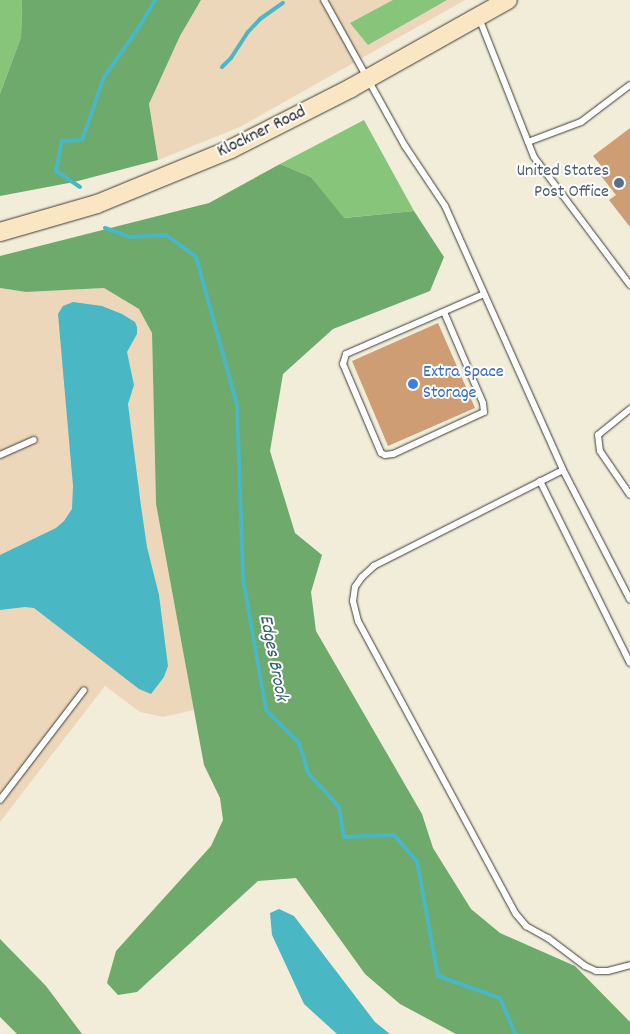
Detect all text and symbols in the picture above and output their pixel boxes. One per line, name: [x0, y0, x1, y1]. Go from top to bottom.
street label: Klockner Road: [214, 102, 310, 164]
place label: United States Post Office: [516, 162, 609, 204]
marker: United States Post Office: [613, 177, 625, 189]
place label: Extra Space Storage: [423, 363, 504, 406]
marker: Extra Space Storage: [407, 378, 419, 390]
water label: Edges Brook: [252, 613, 292, 703]

